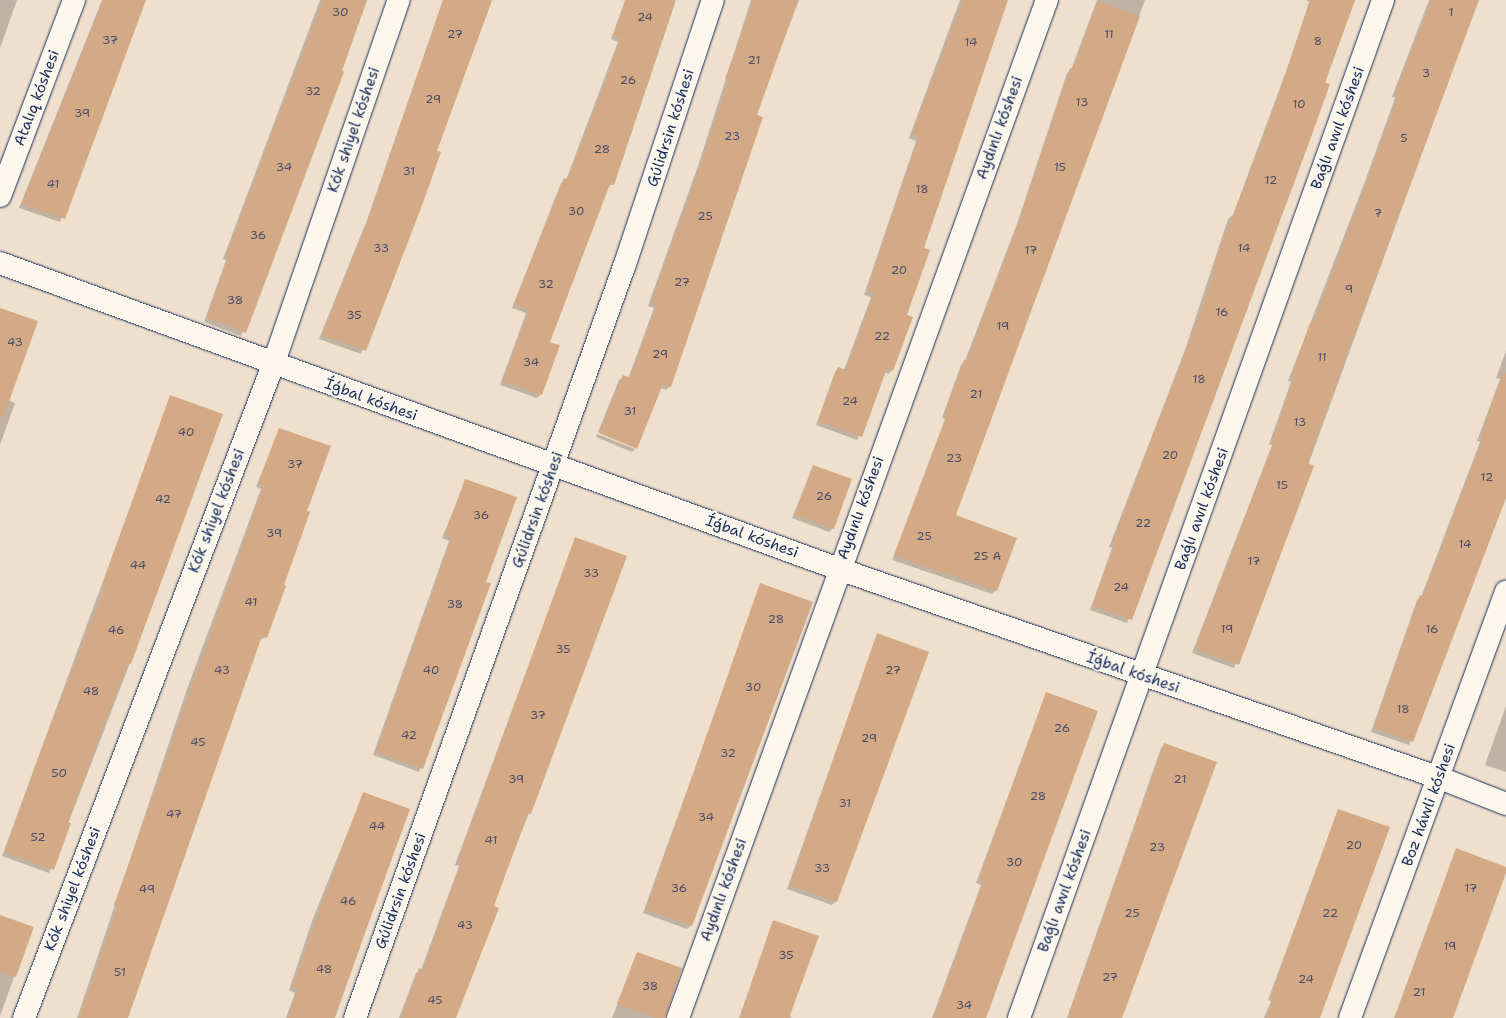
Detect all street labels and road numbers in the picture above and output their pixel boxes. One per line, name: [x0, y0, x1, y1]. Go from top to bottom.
street label: Atalıq kóshesi: [10, 47, 64, 149]
street label: Baǵlı awıl kóshesi: [1307, 64, 1369, 192]
street label: Kók shiyel kóshesi: [324, 65, 384, 195]
street label: Gúlidrsin kóshesi: [644, 67, 698, 189]
street label: Aydınlı kóshesi: [973, 74, 1027, 182]
street label: Íǵbal kóshesi: [322, 375, 420, 425]
street label: Baǵlı awıl kóshesi: [1171, 445, 1233, 573]
street label: Kók shiyel kóshesi: [185, 446, 249, 576]
street label: Gúlidrsin kóshesi: [509, 449, 567, 571]
street label: Aydınlı kóshesi: [834, 454, 888, 562]
street label: Íǵbal kóshesi: [703, 512, 801, 562]
street label: Íǵbal kóshesi: [1084, 649, 1182, 697]
street label: Boz háwli kóshesi: [1398, 741, 1460, 869]
street label: Kók shiyel kóshesi: [41, 824, 105, 954]
street label: Baǵlı awıl kóshesi: [1034, 827, 1096, 955]
street label: Gúlidrsin kóshesi: [372, 830, 430, 952]
street label: Aydınlı kóshesi: [697, 836, 751, 944]

